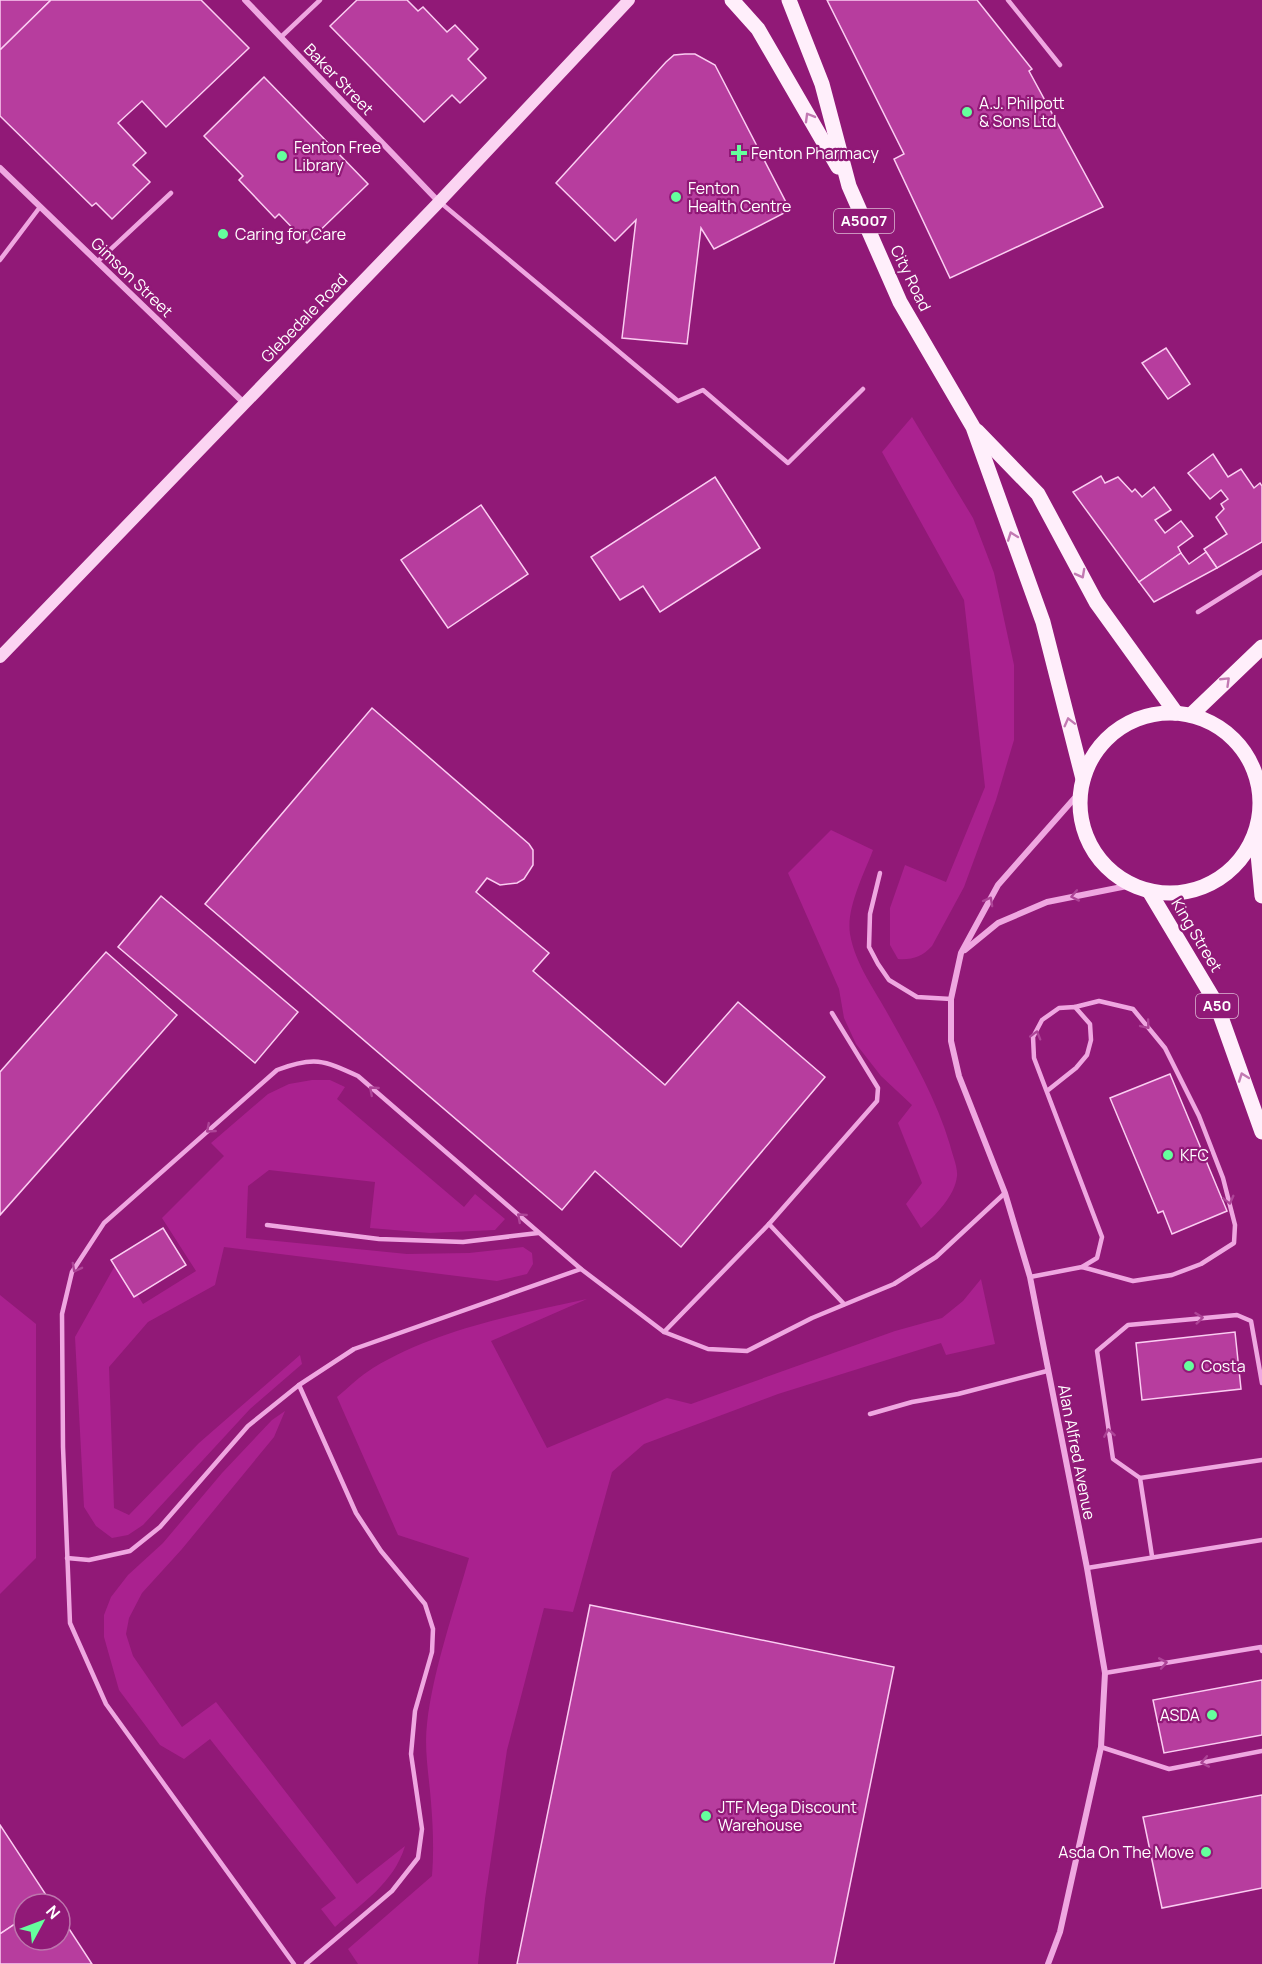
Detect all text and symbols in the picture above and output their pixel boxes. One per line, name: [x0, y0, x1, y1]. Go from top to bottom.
street label: Baker Street: [299, 38, 379, 120]
place label: A.J. Philpott & Sons Ltd: [979, 92, 1065, 132]
marker: A.J. Philpott & Sons Ltd: [960, 105, 974, 119]
one-way arrow: [805, 113, 816, 123]
place label: Fenton Free Library: [294, 136, 381, 176]
place label: Fenton Pharmacy: [751, 142, 880, 164]
marker: Fenton Pharmacy: [732, 146, 746, 160]
marker: Fenton Free Library: [275, 149, 289, 163]
place label: Fenton Health Centre: [688, 177, 791, 217]
marker: Fenton Health Centre: [669, 190, 683, 204]
road number: A5007: [834, 209, 894, 233]
place label: Caring for Care: [235, 223, 346, 245]
marker: Caring for Care: [216, 227, 230, 241]
street label: Gimson Street: [86, 232, 178, 322]
street label: City Road: [886, 241, 936, 315]
street label: Glebedale Road: [256, 269, 352, 367]
one-way arrow: [1006, 531, 1019, 542]
one-way arrow: [1074, 568, 1085, 578]
one-way arrow: [1220, 677, 1230, 688]
one-way arrow: [1063, 717, 1076, 727]
one-way arrow: [1070, 889, 1080, 902]
street label: King Street: [1166, 894, 1228, 976]
one-way arrow: [982, 897, 993, 908]
road number: A50: [1196, 994, 1238, 1018]
one-way arrow: [1139, 1018, 1150, 1029]
one-way arrow: [1029, 1031, 1041, 1041]
one-way arrow: [1238, 1072, 1251, 1083]
one-way arrow: [369, 1086, 380, 1097]
one-way arrow: [206, 1122, 217, 1133]
place label: KFC: [1180, 1144, 1209, 1166]
marker: KFC: [1161, 1148, 1175, 1162]
one-way arrow: [1221, 1194, 1234, 1204]
one-way arrow: [517, 1213, 528, 1224]
one-way arrow: [71, 1262, 83, 1273]
one-way arrow: [1194, 1312, 1203, 1325]
place label: Costa: [1201, 1355, 1246, 1377]
marker: Costa: [1182, 1359, 1196, 1373]
street label: Alan Alfred Avenue: [1053, 1382, 1101, 1522]
one-way arrow: [1104, 1429, 1116, 1438]
one-way arrow: [1158, 1658, 1167, 1670]
place label: ASDA: [1160, 1704, 1200, 1726]
marker: ASDA: [1205, 1708, 1219, 1722]
one-way arrow: [1200, 1755, 1210, 1768]
place label: JTF Mega Discount Warehouse: [718, 1796, 857, 1836]
marker: JTF Mega Discount Warehouse: [699, 1809, 713, 1823]
place label: Asda On The Move: [1058, 1841, 1194, 1863]
marker: Asda On The Move: [1199, 1845, 1213, 1859]
north arrow: [12, 1892, 72, 1952]
text: N: [41, 1901, 65, 1924]

